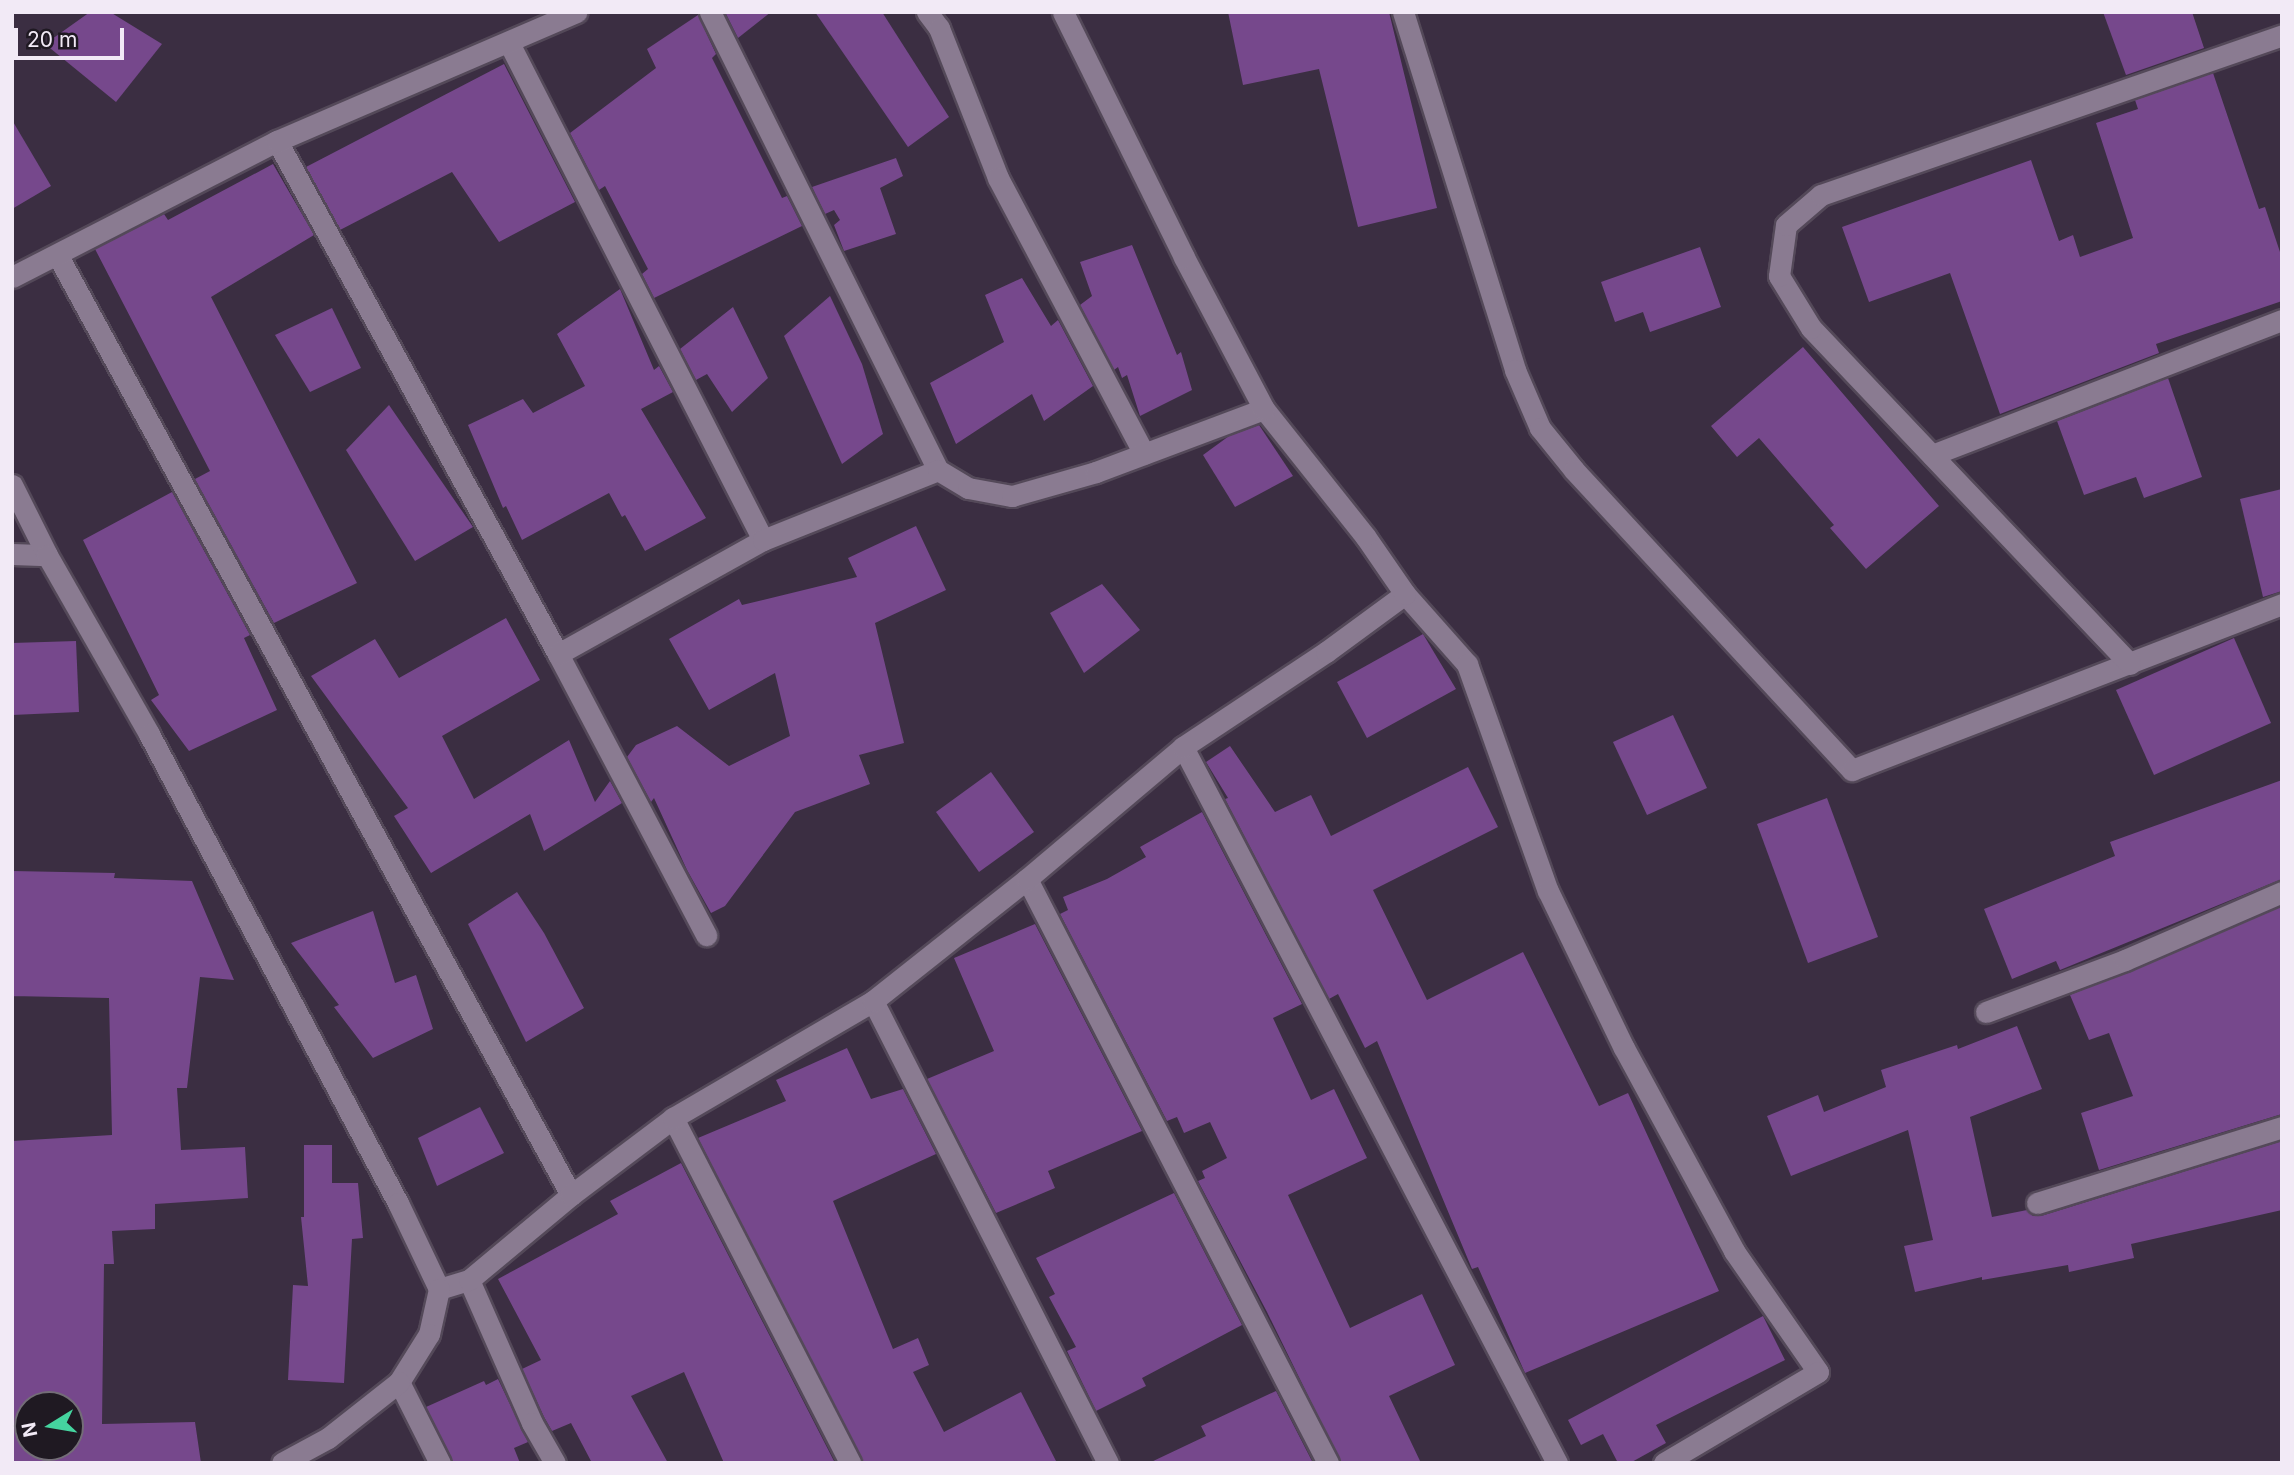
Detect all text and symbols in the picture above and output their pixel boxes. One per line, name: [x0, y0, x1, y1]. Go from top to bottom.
scale bar: [18, 14, 128, 58]
text: 20 m: [27, 27, 77, 52]
north arrow: [14, 1391, 84, 1461]
text: N: [17, 1420, 43, 1439]

